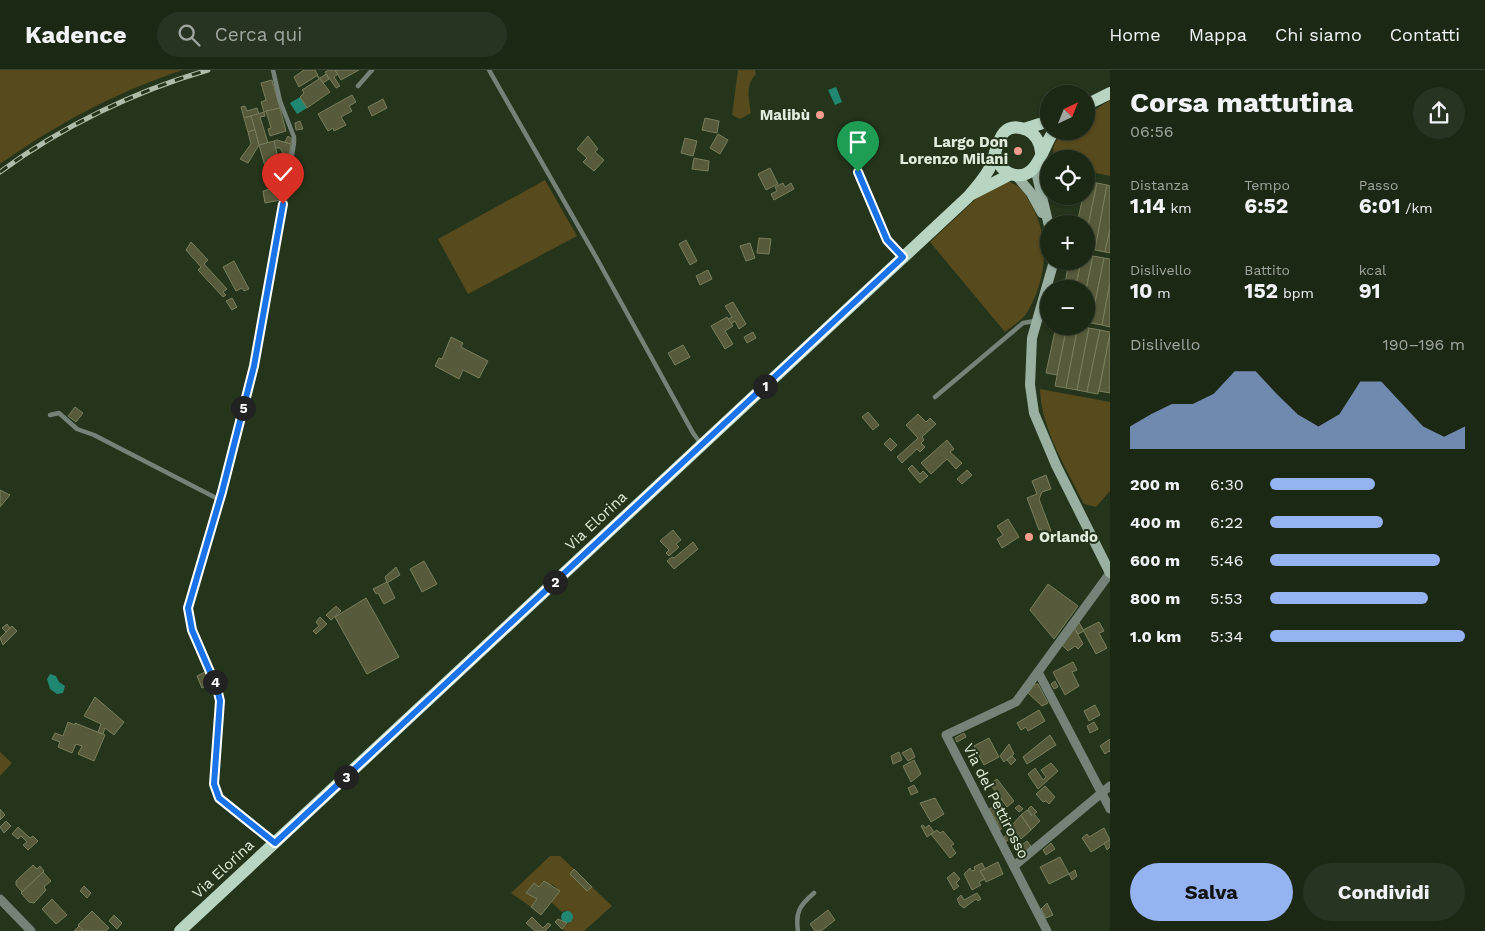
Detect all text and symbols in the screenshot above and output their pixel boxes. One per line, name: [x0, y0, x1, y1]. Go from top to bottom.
search box: [157, 12, 507, 57]
text: Kadence: [25, 21, 127, 49]
icon: search: [175, 21, 203, 49]
text: Cerca qui: [215, 23, 302, 46]
text: Home: [1109, 24, 1161, 45]
text: Mappa: [1189, 24, 1247, 45]
text: Chi siamo: [1275, 24, 1362, 45]
text: Contatti: [1390, 24, 1460, 45]
north arrow: [1040, 85, 1095, 140]
map controls: [1040, 85, 1095, 335]
text: Corsa mattutina: [1130, 86, 1353, 119]
button: share: [1413, 87, 1465, 139]
place label: Malibù: [760, 106, 810, 124]
marker: Malibù: [814, 109, 826, 121]
pin: [837, 121, 879, 172]
text: 06:56: [1130, 122, 1173, 141]
icon: arrive: [844, 128, 872, 156]
place label: Largo Don Lorenzo Milani: [899, 133, 1008, 168]
marker: Largo Don Lorenzo Milani: [1012, 145, 1024, 157]
button: locate: [1040, 150, 1095, 205]
pin: [262, 153, 304, 204]
icon: check: [269, 160, 297, 188]
text: Distanza: [1130, 177, 1189, 193]
text: Tempo: [1244, 177, 1290, 193]
text: Passo: [1359, 177, 1398, 193]
text: 1.14: [1130, 193, 1166, 218]
text: 6:52: [1244, 193, 1288, 218]
text: 6:01: [1359, 193, 1401, 218]
text: km: [1166, 200, 1192, 216]
text: /km: [1401, 200, 1433, 216]
button: +: [1040, 215, 1095, 270]
text: Dislivello: [1130, 262, 1191, 278]
text: Battito: [1244, 262, 1290, 278]
text: kcal: [1359, 262, 1386, 278]
text: 10: [1130, 278, 1153, 303]
text: 152: [1244, 278, 1278, 303]
text: 91: [1359, 278, 1381, 303]
button: −: [1040, 280, 1095, 335]
text: m: [1153, 285, 1171, 301]
text: bpm: [1278, 285, 1314, 301]
text: Dislivello: [1130, 335, 1200, 354]
text: 190–196 m: [1382, 335, 1465, 354]
pin: 1: [752, 374, 778, 398]
text: 1: [762, 378, 769, 394]
pin: 5: [230, 396, 256, 420]
text: 5: [239, 400, 248, 416]
text: 200 m: [1130, 475, 1180, 494]
text: 6:30: [1210, 475, 1244, 494]
street label: Via Elorina: [561, 487, 631, 554]
text: 400 m: [1130, 513, 1181, 532]
text: 6:22: [1210, 513, 1243, 532]
place label: Orlando: [1039, 528, 1098, 546]
marker: Orlando: [1023, 531, 1035, 543]
text: 600 m: [1130, 551, 1180, 570]
text: 5:46: [1210, 551, 1244, 570]
pin: 2: [542, 570, 568, 594]
text: 2: [551, 574, 560, 590]
text: 800 m: [1130, 589, 1180, 608]
text: 5:53: [1210, 589, 1243, 608]
text: 1.0 km: [1130, 627, 1181, 646]
text: 5:34: [1210, 627, 1243, 646]
pin: 4: [202, 670, 228, 694]
text: 4: [211, 674, 220, 690]
street label: Via del Pettirosso: [959, 740, 1033, 862]
pin: 3: [334, 764, 358, 790]
text: 3: [342, 769, 351, 785]
street label: Via Elorina: [188, 835, 258, 902]
button: Salva: [1130, 863, 1293, 921]
button: Condividi: [1303, 863, 1465, 921]

